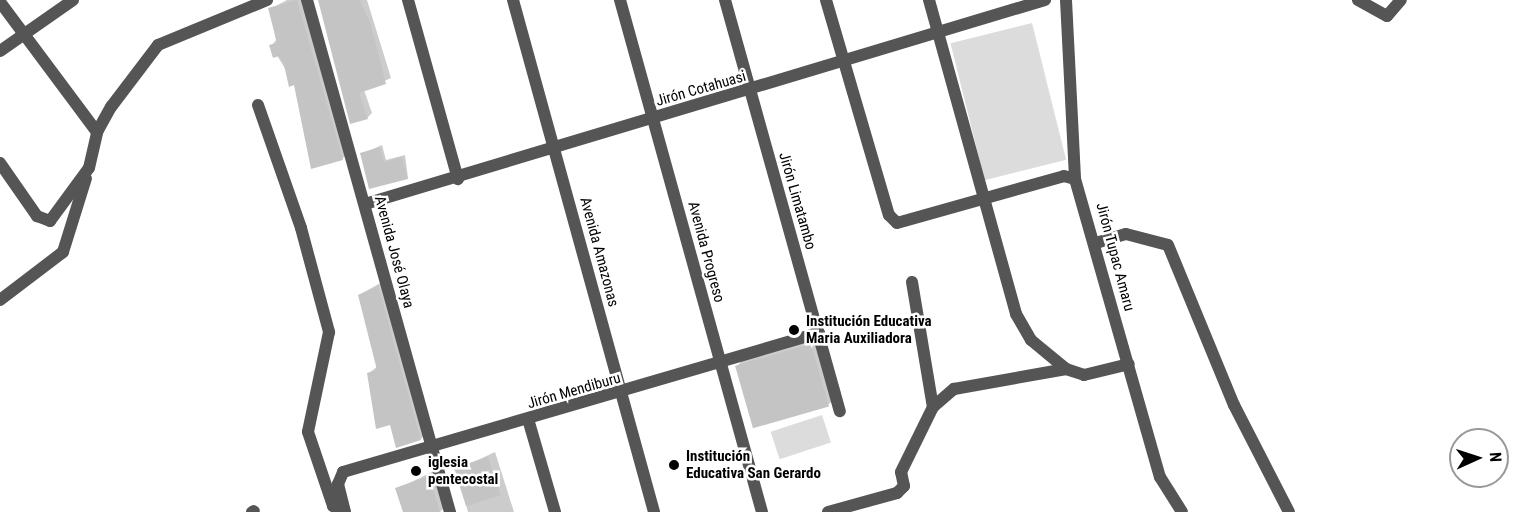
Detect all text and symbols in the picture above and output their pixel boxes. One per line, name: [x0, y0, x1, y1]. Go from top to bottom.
street label: Jirón Cotahuasi: [654, 68, 748, 110]
street label: Jirón Limatambo: [775, 150, 819, 252]
street label: Avenida José Olaya: [370, 194, 418, 310]
street label: Avenida Amazonas: [576, 195, 622, 309]
street label: Avenida Progreso: [684, 199, 728, 305]
street label: Jirón Tupac Amaru: [1092, 201, 1138, 313]
place label: Institución Educativa Maria Auxiliadora: [806, 312, 932, 347]
marker: Institución Educativa Maria Auxiliadora: [787, 323, 801, 337]
street label: Jirón Mendiburu: [525, 369, 623, 413]
north arrow: [1449, 428, 1509, 488]
place label: Institución Educativa San Gerardo: [686, 447, 821, 482]
text: N: [1486, 452, 1505, 463]
place label: iglesia pentecostal: [428, 453, 498, 488]
marker: Institución Educativa San Gerardo: [667, 458, 681, 472]
marker: iglesia pentecostal: [409, 464, 423, 478]

